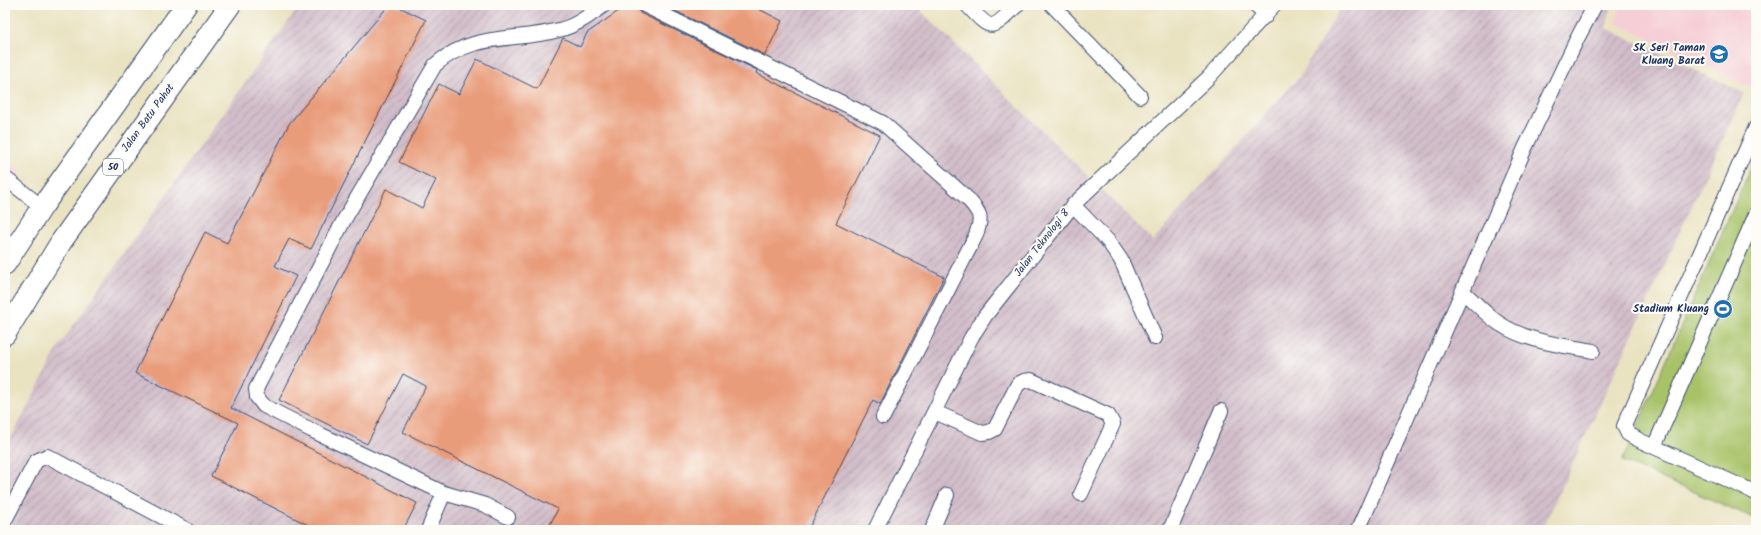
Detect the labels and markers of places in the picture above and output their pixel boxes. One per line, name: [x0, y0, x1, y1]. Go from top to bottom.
place label: SK Seri Taman Kluang Barat: [1633, 39, 1706, 70]
school or university icon: SK Seri Taman Kluang Barat: [1708, 43, 1730, 65]
sports icon: Stadium Kluang: [1712, 298, 1734, 320]
place label: Stadium Kluang: [1633, 300, 1709, 318]

